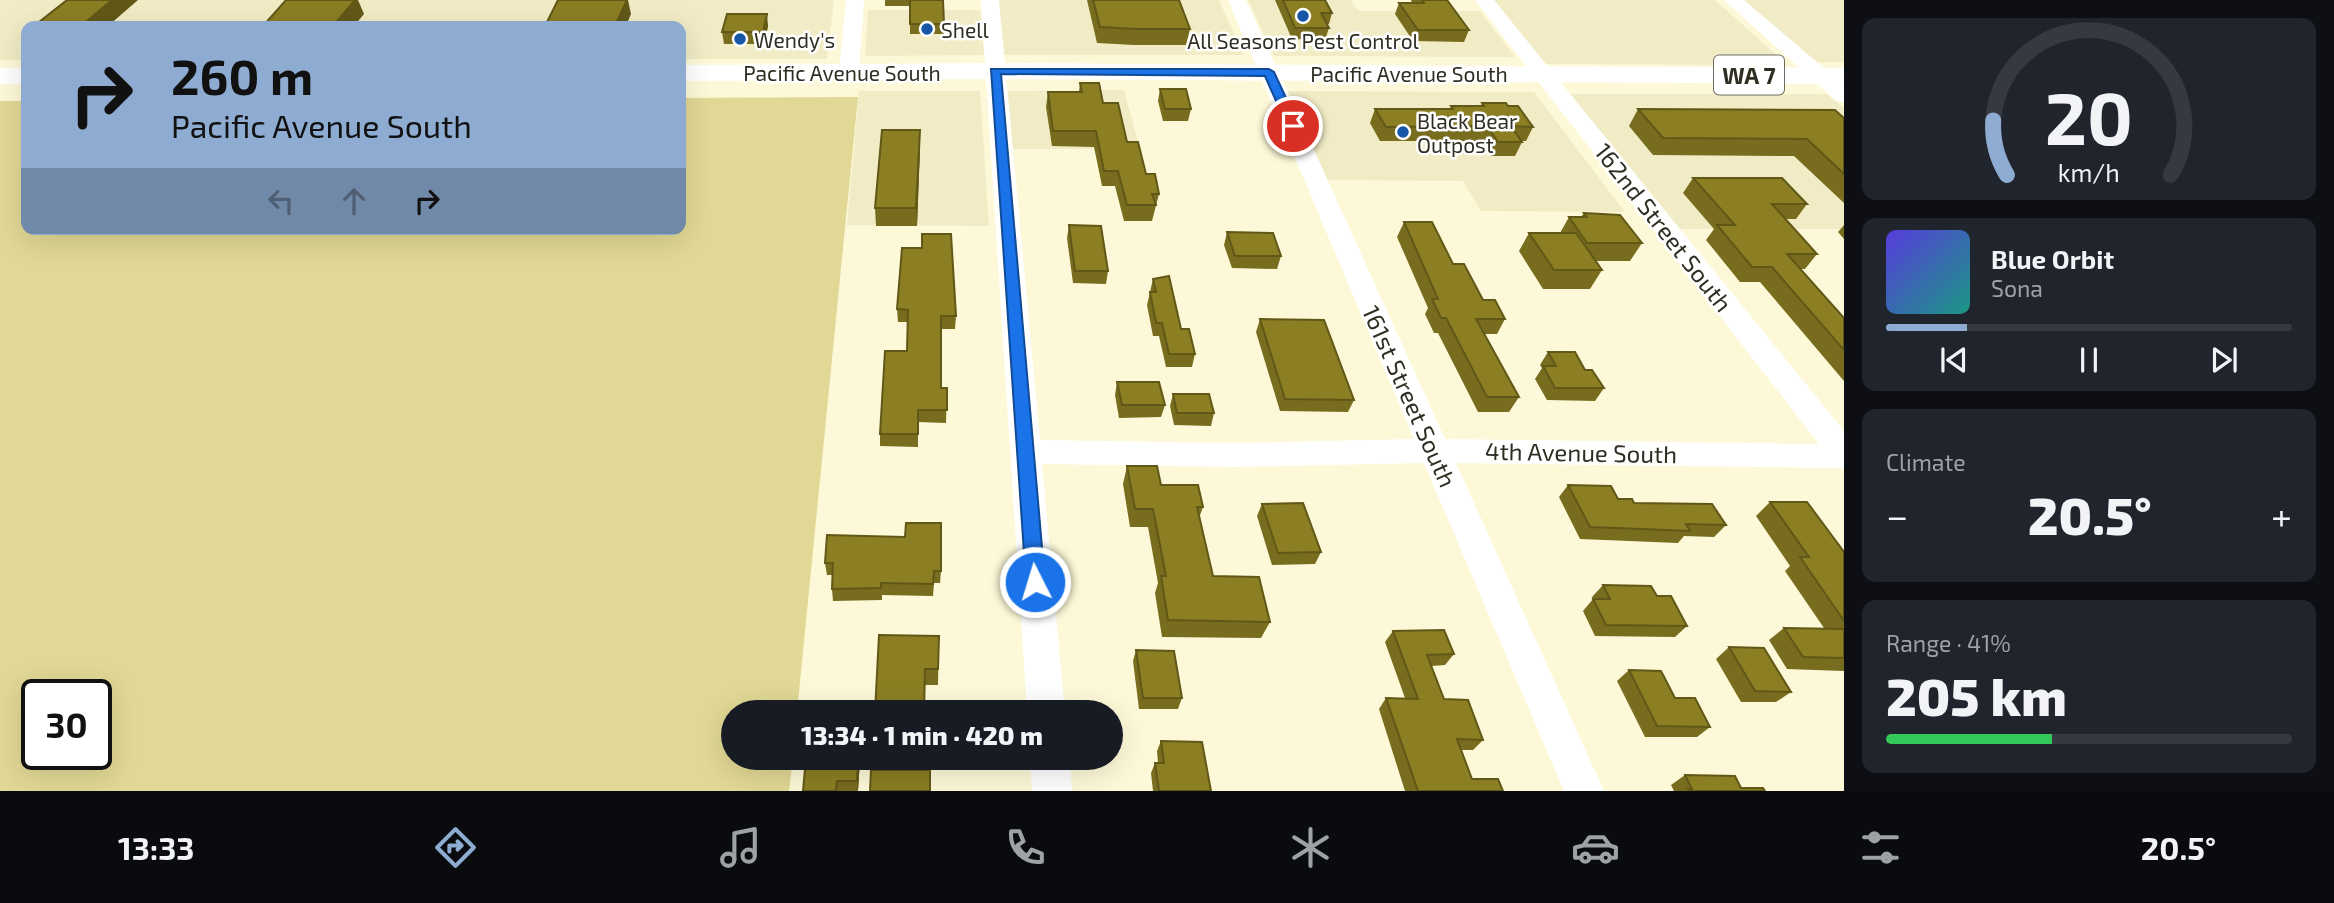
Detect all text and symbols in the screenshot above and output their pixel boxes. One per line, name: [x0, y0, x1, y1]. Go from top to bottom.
marker: All Seasons Pest Control: [1295, 8, 1311, 24]
place label: Shell: [941, 17, 989, 42]
marker: Shell: [919, 21, 935, 37]
place label: Wendy's: [754, 27, 835, 52]
place label: All Seasons Pest Control: [1187, 28, 1420, 53]
marker: Wendy's: [732, 31, 748, 47]
text: 260 m: [171, 46, 313, 105]
icon: right: [56, 49, 147, 140]
road number: WA 7: [1714, 55, 1784, 94]
street label: Pacific Avenue South: [743, 60, 941, 85]
street label: Pacific Avenue South: [1310, 61, 1508, 86]
text: 20: [2045, 72, 2133, 160]
pin: [1263, 96, 1323, 156]
text: Pacific Avenue South: [171, 106, 472, 144]
icon: arrive: [1274, 107, 1312, 145]
place label: Black Bear Outpost: [1417, 108, 1518, 157]
marker: Black Bear Outpost: [1395, 124, 1411, 140]
street label: 162nd Street South: [1589, 137, 1739, 317]
text: km/h: [2058, 157, 2120, 187]
icon: left: [262, 182, 300, 220]
icon: ahead: [335, 182, 373, 220]
icon: right: [408, 182, 446, 220]
text: Blue Orbit: [1991, 243, 2114, 274]
text: Sona: [1991, 274, 2043, 302]
street label: 161st Street South: [1357, 301, 1463, 491]
icon: previous: [1935, 341, 1973, 379]
icon: pause: [2070, 341, 2108, 379]
icon: next: [2205, 341, 2243, 379]
street label: 4th Avenue South: [1485, 436, 1677, 468]
text: Climate: [1886, 448, 1966, 476]
text: 20.5°: [2028, 483, 2152, 545]
text: −: [1886, 492, 1908, 538]
text: +: [2271, 492, 2292, 538]
position arrow: [998, 545, 1072, 619]
text: Range · 41%: [1886, 629, 2011, 657]
text: 205 km: [1886, 664, 2067, 726]
speed limit sign: 30: [21, 679, 112, 770]
text: 13:34 · 1 min · 420 m: [801, 719, 1043, 750]
icon: directions: [431, 823, 480, 872]
icon: music: [716, 823, 765, 872]
icon: phone: [1001, 823, 1050, 872]
icon: climate: [1286, 823, 1335, 872]
icon: car: [1571, 823, 1620, 872]
icon: filters: [1856, 823, 1905, 872]
text: 13:33: [118, 828, 195, 866]
text: 20.5°: [2141, 828, 2216, 866]

